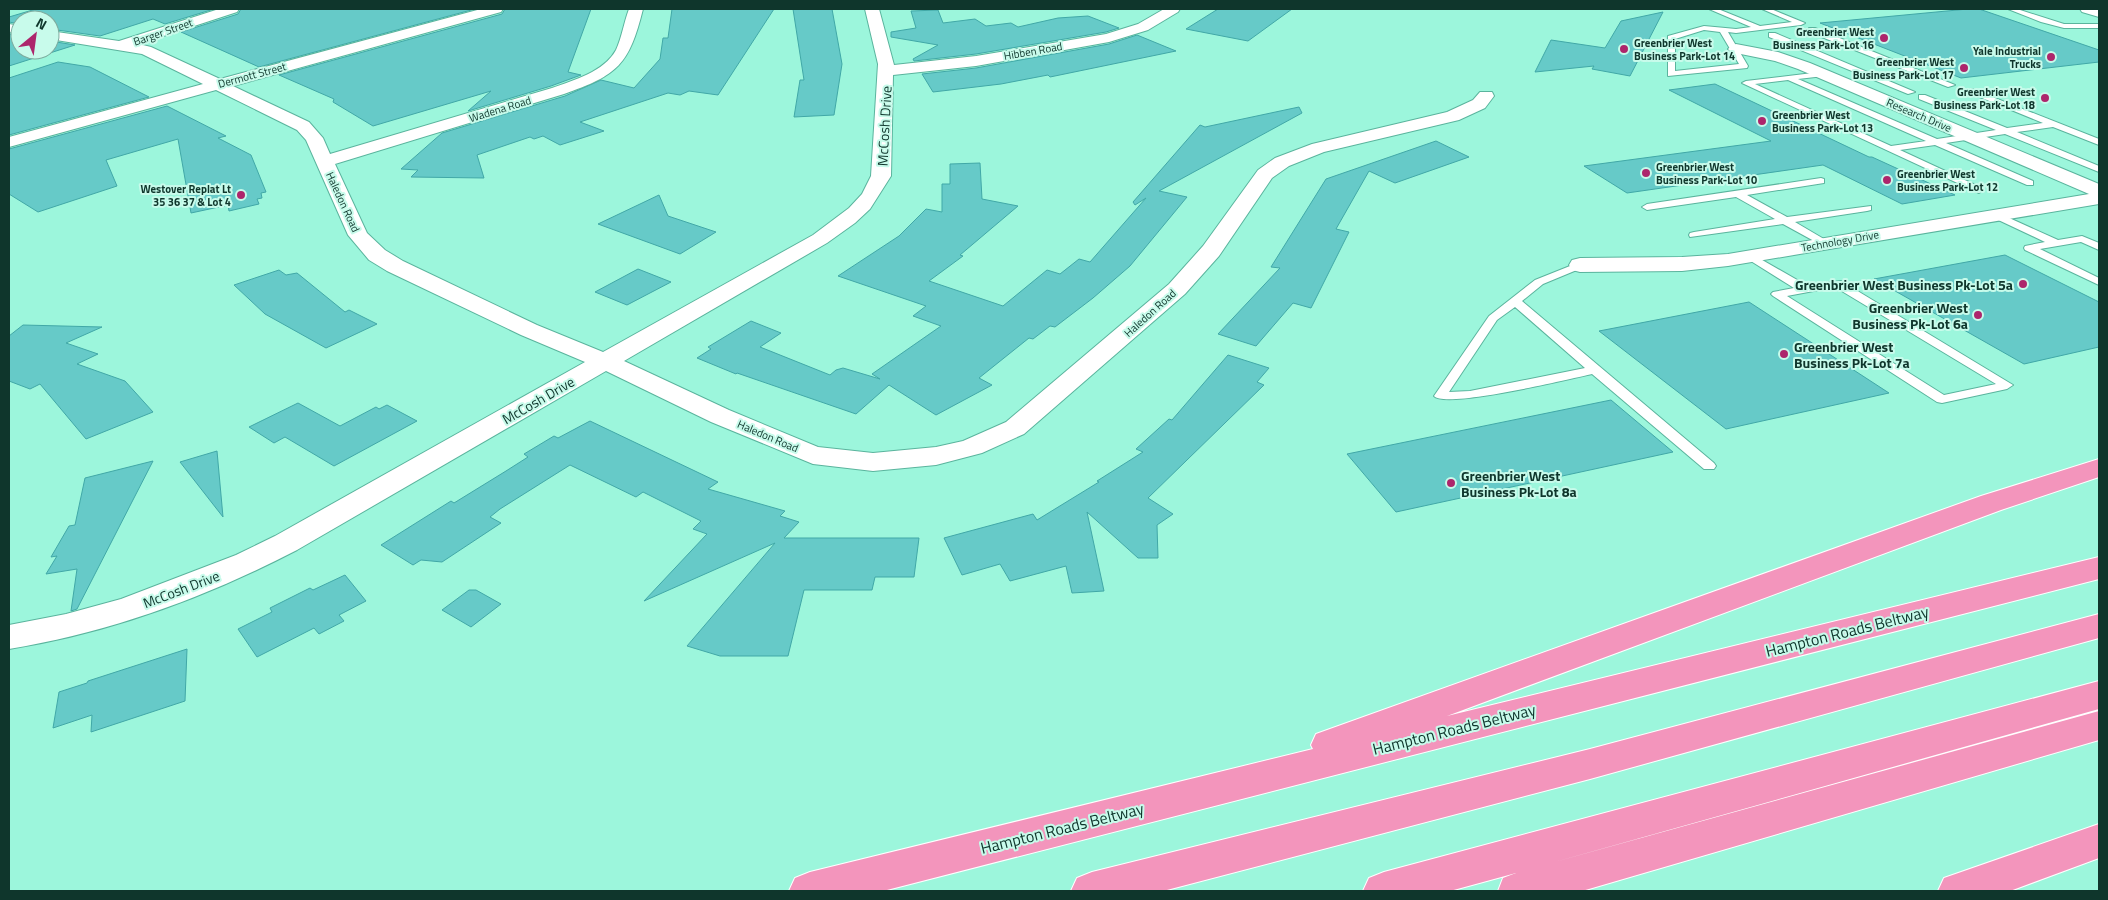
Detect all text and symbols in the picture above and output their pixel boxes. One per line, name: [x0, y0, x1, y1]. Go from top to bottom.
north arrow: [10, 10, 60, 60]
text: N: [32, 12, 51, 35]
street label: Barger Street: [131, 14, 195, 50]
place label: Greenbrier West Business Park-Lot 16: [1773, 24, 1874, 53]
marker: Greenbrier West Business Park-Lot 16: [1878, 32, 1890, 44]
place label: Greenbrier West Business Park-Lot 14: [1634, 35, 1735, 64]
street label: Hibben Road: [1003, 38, 1064, 64]
marker: Greenbrier West Business Park-Lot 14: [1618, 43, 1630, 55]
place label: Yale Industrial Trucks: [1973, 43, 2041, 72]
marker: Yale Industrial Trucks: [2045, 51, 2057, 63]
place label: Greenbrier West Business Park-Lot 17: [1853, 54, 1954, 83]
street label: Dermott Street: [216, 58, 288, 92]
marker: Greenbrier West Business Park-Lot 17: [1958, 62, 1970, 74]
place label: Greenbrier West Business Park-Lot 18: [1934, 84, 2035, 113]
street label: McCosh Drive: [871, 85, 897, 167]
street label: Wadena Road: [467, 92, 533, 126]
marker: Greenbrier West Business Park-Lot 18: [2039, 92, 2051, 104]
street label: Research Drive: [1884, 94, 1954, 136]
place label: Greenbrier West Business Park-Lot 13: [1772, 107, 1873, 136]
marker: Greenbrier West Business Park-Lot 13: [1756, 115, 1768, 127]
place label: Greenbrier West Business Park-Lot 10: [1656, 159, 1757, 188]
place label: Greenbrier West Business Park-Lot 12: [1897, 166, 1998, 195]
marker: Greenbrier West Business Park-Lot 10: [1640, 167, 1652, 179]
street label: Haledon Road: [322, 169, 364, 235]
marker: Greenbrier West Business Park-Lot 12: [1881, 174, 1893, 186]
place label: Westover Replat Lt 35 36 37 & Lot 4: [140, 181, 231, 210]
marker: Westover Replat Lt 35 36 37 & Lot 4: [235, 189, 247, 201]
street label: Technology Drive: [1800, 226, 1880, 256]
place label: Greenbrier West Business Pk-Lot 5a: [1795, 274, 2013, 295]
marker: Greenbrier West Business Pk-Lot 5a: [2017, 278, 2029, 290]
street label: Haledon Road: [1121, 285, 1180, 341]
place label: Greenbrier West Business Pk-Lot 6a: [1852, 297, 1968, 334]
marker: Greenbrier West Business Pk-Lot 6a: [1972, 309, 1984, 321]
place label: Greenbrier West Business Pk-Lot 7a: [1794, 336, 1910, 373]
marker: Greenbrier West Business Pk-Lot 7a: [1778, 348, 1790, 360]
street label: McCosh Drive: [498, 371, 578, 429]
street label: Haledon Road: [735, 416, 801, 456]
place label: Greenbrier West Business Pk-Lot 8a: [1461, 465, 1577, 502]
marker: Greenbrier West Business Pk-Lot 8a: [1445, 477, 1457, 489]
street label: McCosh Drive: [140, 565, 222, 613]
street label: Hampton Roads Beltway: [1763, 599, 1931, 663]
street label: Hampton Roads Beltway: [1370, 697, 1538, 761]
street label: Hampton Roads Beltway: [978, 796, 1146, 860]

